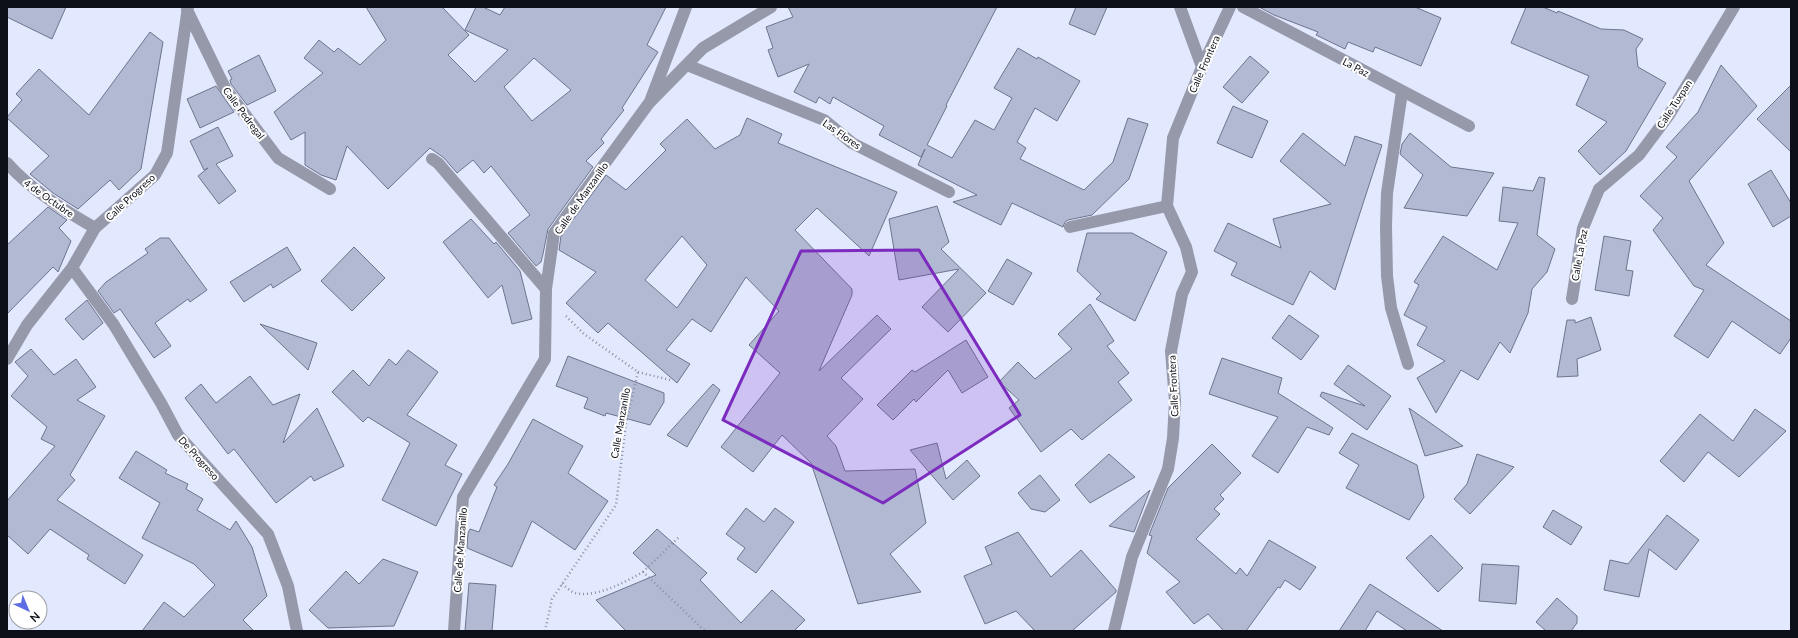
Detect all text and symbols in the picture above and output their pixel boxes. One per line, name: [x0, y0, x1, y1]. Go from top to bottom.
street label: Calle Frontera: [1186, 33, 1222, 94]
street label: La Paz: [1341, 55, 1372, 79]
street label: Calle Tuxpan: [1654, 77, 1694, 131]
street label: Calle Pedregal: [221, 85, 267, 141]
street label: Las Flores: [821, 117, 863, 151]
street label: Calle de Manzanillo: [552, 159, 611, 236]
street label: Calle Progreso: [103, 171, 157, 223]
street label: 4 de Octubre: [22, 176, 76, 220]
street label: Calle La Paz: [1569, 228, 1590, 282]
street label: Calle Frontera: [1165, 355, 1181, 417]
street label: Calle Manzanillo: [608, 386, 632, 459]
street label: De Progreso: [176, 434, 222, 482]
street label: Calle de Manzanillo: [451, 507, 469, 593]
north arrow: [8, 590, 48, 630]
text: N: [28, 610, 43, 625]

